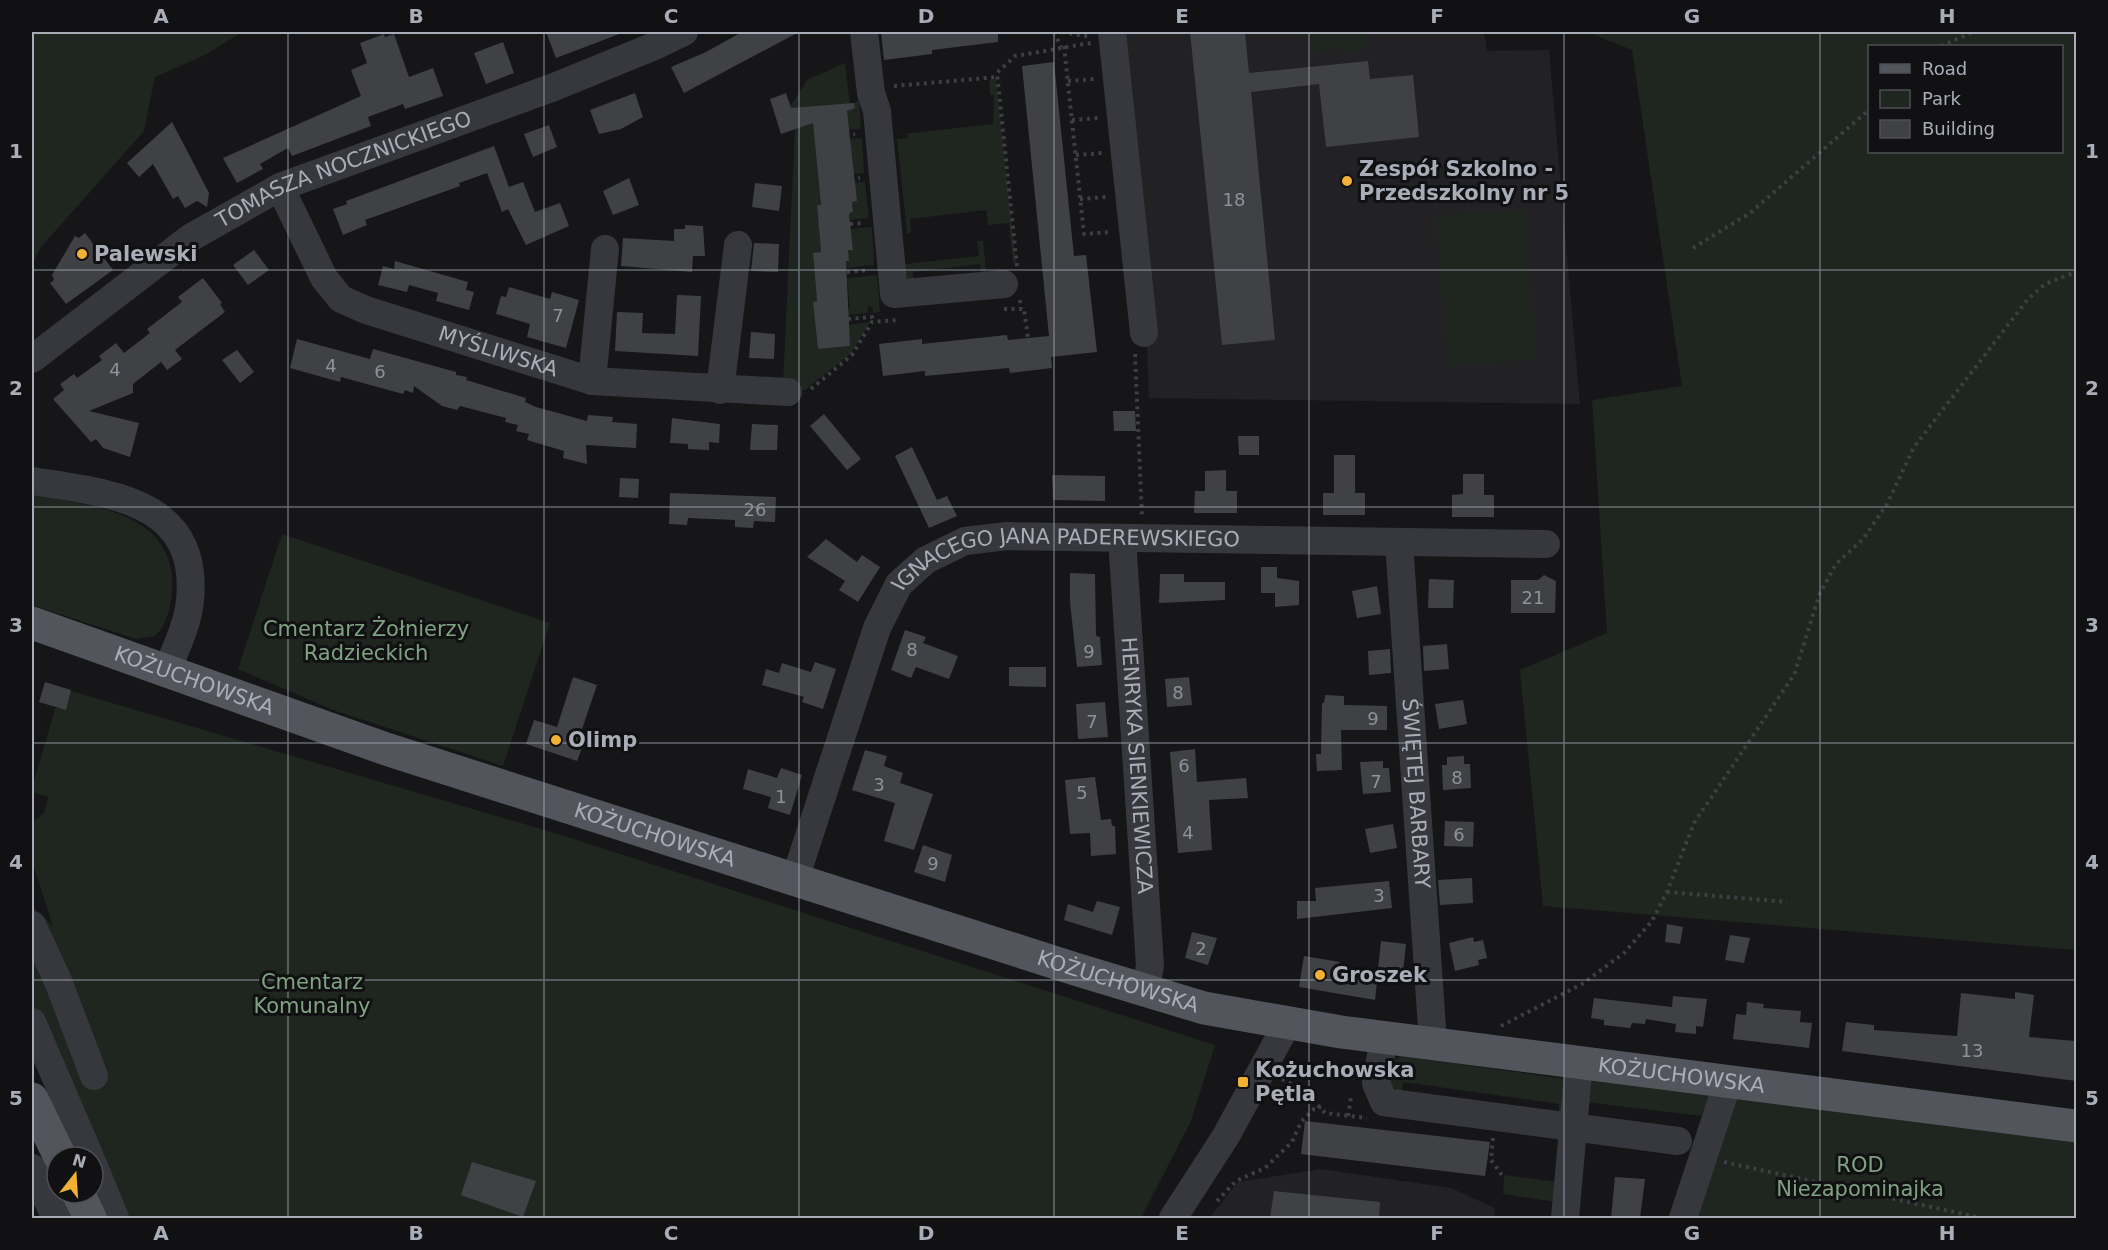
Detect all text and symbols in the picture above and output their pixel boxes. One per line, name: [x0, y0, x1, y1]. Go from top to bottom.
text: A: [153, 4, 169, 28]
text: B: [408, 4, 424, 28]
text: C: [664, 4, 678, 28]
text: D: [918, 4, 934, 28]
text: E: [1175, 4, 1189, 28]
text: F: [1430, 4, 1444, 28]
text: G: [1684, 4, 1700, 28]
text: H: [1939, 4, 1955, 28]
legend: [1868, 45, 2063, 153]
text: Road: [1922, 58, 1967, 79]
text: Park: [1922, 88, 1961, 109]
street label: TOMASZA NOCZNICKIEGO: [211, 106, 475, 233]
text: Building: [1922, 118, 1995, 139]
text: 1: [9, 139, 23, 163]
text: 1: [2085, 139, 2099, 163]
place label: Zespół Szkolno - Przedszkolny nr 5: [1359, 157, 1569, 205]
marker: Zespół Szkolno - Przedszkolny nr 5: [1340, 174, 1354, 188]
house number: 18: [1223, 189, 1245, 210]
place label: Palewski: [94, 242, 198, 266]
marker: Palewski: [75, 247, 89, 261]
house number: 7: [552, 305, 564, 326]
street label: MYŚLIWSKA: [435, 321, 562, 382]
house number: 4: [325, 355, 337, 376]
house number: 4: [109, 359, 121, 380]
house number: 6: [374, 361, 386, 382]
text: 2: [9, 376, 23, 400]
text: 2: [2085, 376, 2099, 400]
house number: 26: [744, 499, 766, 520]
street label: IGNACEGO JANA PADEREWSKIEGO: [886, 524, 1240, 594]
house number: 21: [1522, 587, 1544, 608]
text: 3: [9, 613, 23, 637]
text: 3: [2085, 613, 2099, 637]
park label: Cmentarz Żołnierzy Radzieckich: [263, 616, 469, 665]
street label: HENRYKA SIENKIEWICZA: [1117, 636, 1157, 895]
house number: 8: [906, 639, 918, 660]
street label: KOŻUCHOWSKA: [111, 641, 278, 720]
house number: 9: [1083, 641, 1095, 662]
house number: 8: [1172, 682, 1184, 703]
street label: ŚWIĘTEJ BARBARY: [1398, 697, 1435, 890]
house number: 9: [1367, 708, 1379, 729]
house number: 7: [1086, 711, 1098, 732]
place label: Olimp: [568, 728, 637, 752]
marker: Olimp: [549, 733, 563, 747]
house number: 6: [1178, 755, 1190, 776]
house number: 8: [1451, 767, 1463, 788]
house number: 7: [1370, 771, 1382, 792]
house number: 3: [873, 774, 885, 795]
house number: 5: [1076, 782, 1088, 803]
house number: 1: [775, 786, 787, 807]
street label: KOŻUCHOWSKA: [571, 798, 739, 872]
house number: 4: [1182, 822, 1194, 843]
house number: 6: [1453, 824, 1465, 845]
text: 4: [9, 850, 23, 874]
text: 4: [2085, 850, 2099, 874]
house number: 9: [927, 853, 939, 874]
house number: 3: [1373, 885, 1385, 906]
house number: 2: [1195, 938, 1207, 959]
street label: KOŻUCHOWSKA: [1034, 946, 1202, 1018]
place label: Groszek: [1332, 963, 1428, 987]
marker: Groszek: [1313, 968, 1327, 982]
park label: Cmentarz Komunalny: [253, 970, 371, 1018]
house number: 13: [1961, 1040, 1983, 1061]
street label: KOŻUCHOWSKA: [1597, 1053, 1767, 1098]
place label: Kożuchowska Pętla: [1255, 1058, 1414, 1106]
marker: Kożuchowska Pętla: [1236, 1075, 1250, 1089]
text: 5: [9, 1086, 23, 1110]
text: 5: [2085, 1086, 2099, 1110]
north arrow: [45, 1145, 105, 1205]
text: N: [70, 1150, 88, 1172]
park label: ROD Niezapominajka: [1776, 1153, 1944, 1201]
text: A: [153, 1221, 169, 1245]
text: B: [408, 1221, 424, 1245]
text: C: [664, 1221, 678, 1245]
text: D: [918, 1221, 934, 1245]
text: E: [1175, 1221, 1189, 1245]
text: F: [1430, 1221, 1444, 1245]
text: G: [1684, 1221, 1700, 1245]
text: H: [1939, 1221, 1955, 1245]

